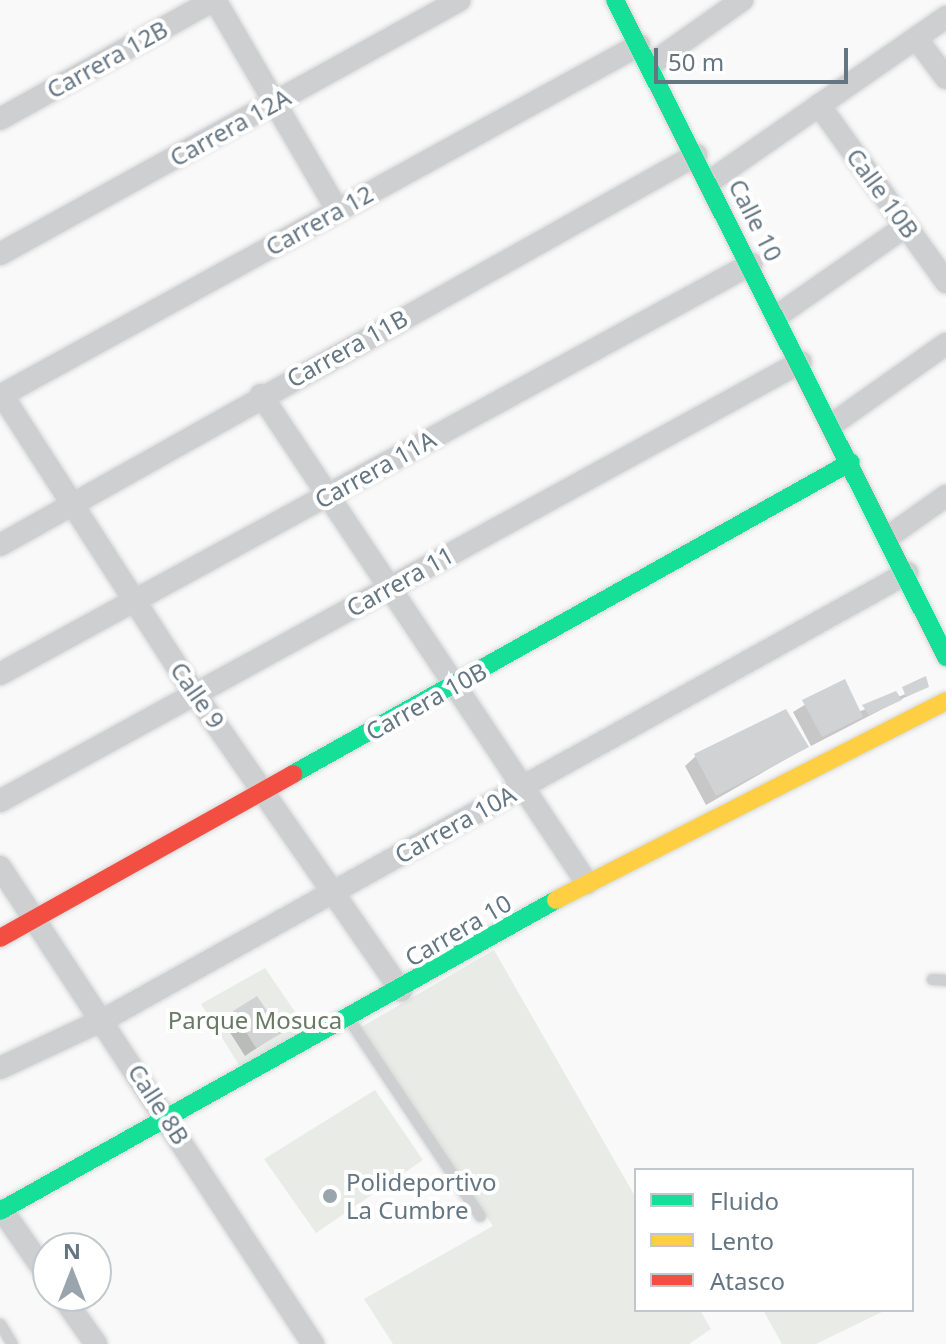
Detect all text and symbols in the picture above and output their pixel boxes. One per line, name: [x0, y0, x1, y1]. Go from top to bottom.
street label: Carrera 12B: [42, 14, 172, 104]
scale bar: [658, 32, 852, 82]
text: 50 m: [668, 45, 724, 78]
street label: Carrera 12A: [165, 82, 295, 172]
street label: Calle 10B: [841, 143, 925, 243]
street label: Calle 10: [723, 174, 789, 266]
street label: Carrera 12: [260, 179, 378, 261]
street label: Carrera 11B: [282, 303, 412, 393]
street label: Carrera 11A: [310, 424, 440, 514]
street label: Carrera 11: [341, 540, 459, 622]
street label: Calle 9: [165, 656, 231, 734]
street label: Carrera 10B: [361, 656, 491, 746]
street label: Carrera 10A: [390, 779, 520, 869]
street label: Carrera 10: [400, 888, 516, 972]
park label: Parque Mosuca: [168, 1006, 342, 1034]
street label: Calle 8B: [122, 1058, 196, 1150]
place label: Polideportivo La Cumbre: [346, 1168, 496, 1224]
legend: [634, 1168, 914, 1312]
text: Fluido: [710, 1184, 779, 1217]
marker: Polideportivo La Cumbre: [321, 1187, 339, 1205]
text: Lento: [710, 1224, 774, 1257]
north arrow: [32, 1232, 112, 1312]
text: N: [63, 1235, 81, 1265]
text: Atasco: [710, 1264, 785, 1297]

